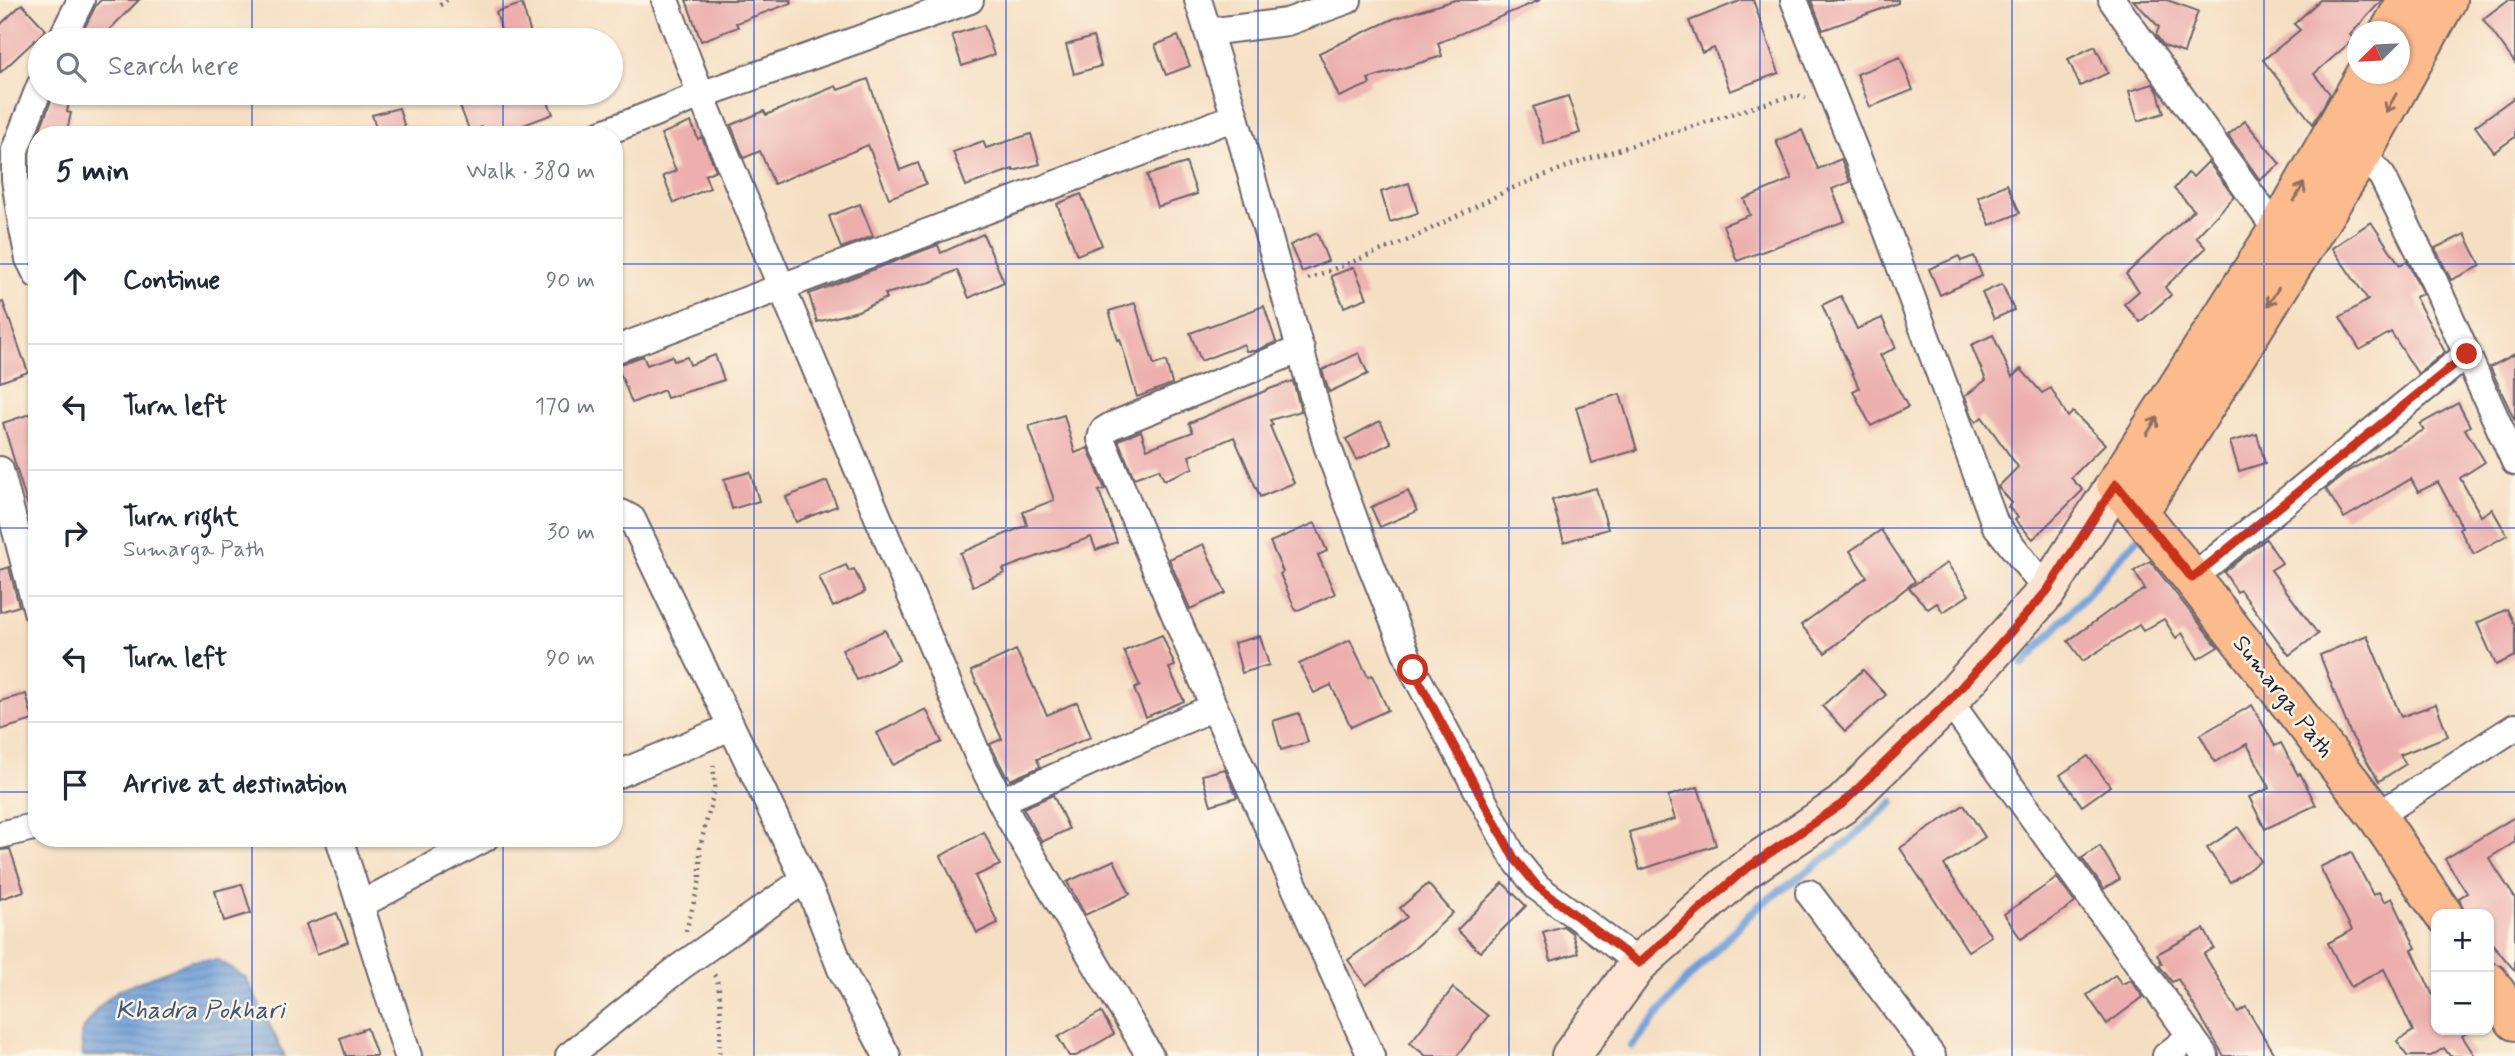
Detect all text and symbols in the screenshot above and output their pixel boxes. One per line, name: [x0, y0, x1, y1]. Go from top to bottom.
north arrow: [2347, 21, 2410, 84]
search box: [28, 28, 623, 105]
icon: search: [52, 48, 90, 86]
text: Search here: [108, 50, 239, 84]
one-way arrow: [2384, 92, 2398, 112]
text: 5 min: [56, 152, 130, 191]
text: Walk · 380 m: [466, 157, 595, 187]
one-way arrow: [2293, 182, 2306, 203]
icon: ahead: [56, 262, 94, 300]
text: Continue: [123, 264, 220, 298]
text: 90 m: [546, 266, 595, 296]
one-way arrow: [2266, 287, 2280, 307]
route end: [2451, 338, 2482, 369]
icon: left: [56, 388, 94, 426]
text: Turn left: [123, 390, 227, 424]
text: 170 m: [535, 392, 595, 422]
one-way arrow: [2146, 417, 2160, 437]
text: Turn right: [123, 501, 239, 535]
icon: right: [56, 514, 94, 552]
text: 30 m: [547, 518, 595, 548]
text: Sumarga Path: [123, 535, 265, 565]
street label: Sumarga Path: [2225, 629, 2341, 765]
icon: left: [56, 640, 94, 678]
text: Turn left: [123, 642, 227, 676]
text: 90 m: [546, 644, 595, 674]
route start: [1397, 654, 1428, 685]
icon: arrive: [56, 766, 94, 804]
text: Arrive at destination: [123, 768, 347, 802]
map controls: [2431, 909, 2494, 1035]
button: +: [2431, 909, 2494, 972]
button: −: [2431, 972, 2494, 1035]
water label: Khadra Pokhari: [115, 994, 287, 1028]

